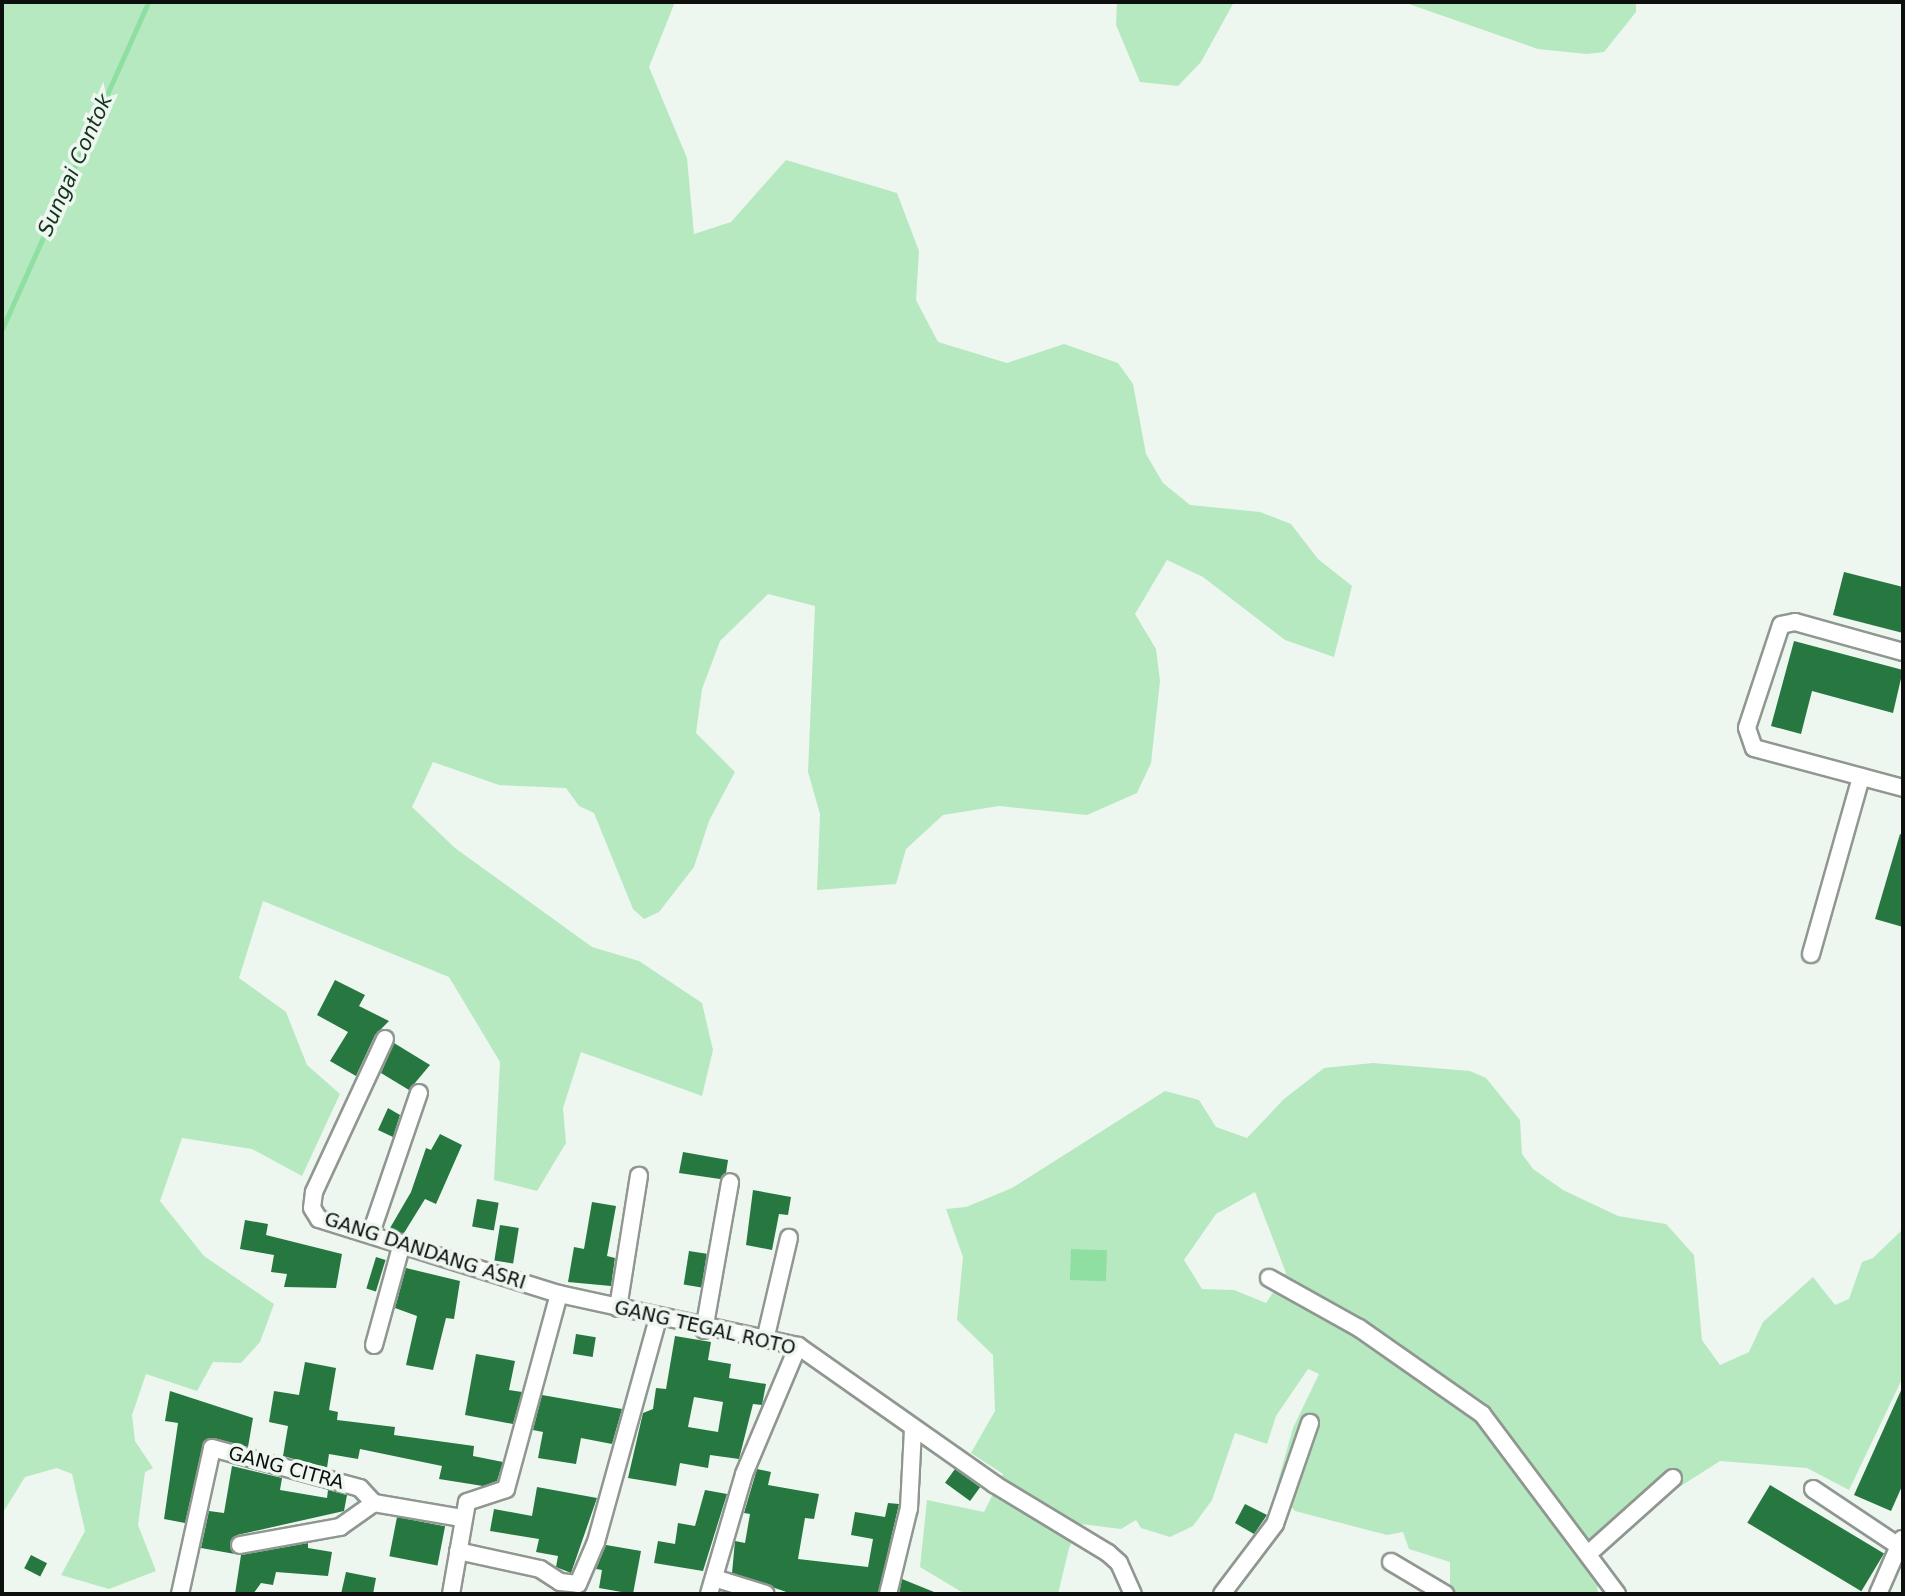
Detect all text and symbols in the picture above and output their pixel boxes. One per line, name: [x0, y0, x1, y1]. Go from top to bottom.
water label: Sungai Contok: [32, 90, 118, 240]
street label: GANG DANDANG ASRI: [321, 1208, 529, 1294]
street label: GANG TEGAL ROTO: [612, 1296, 798, 1360]
street label: GANG CITRA: [226, 1442, 346, 1494]

